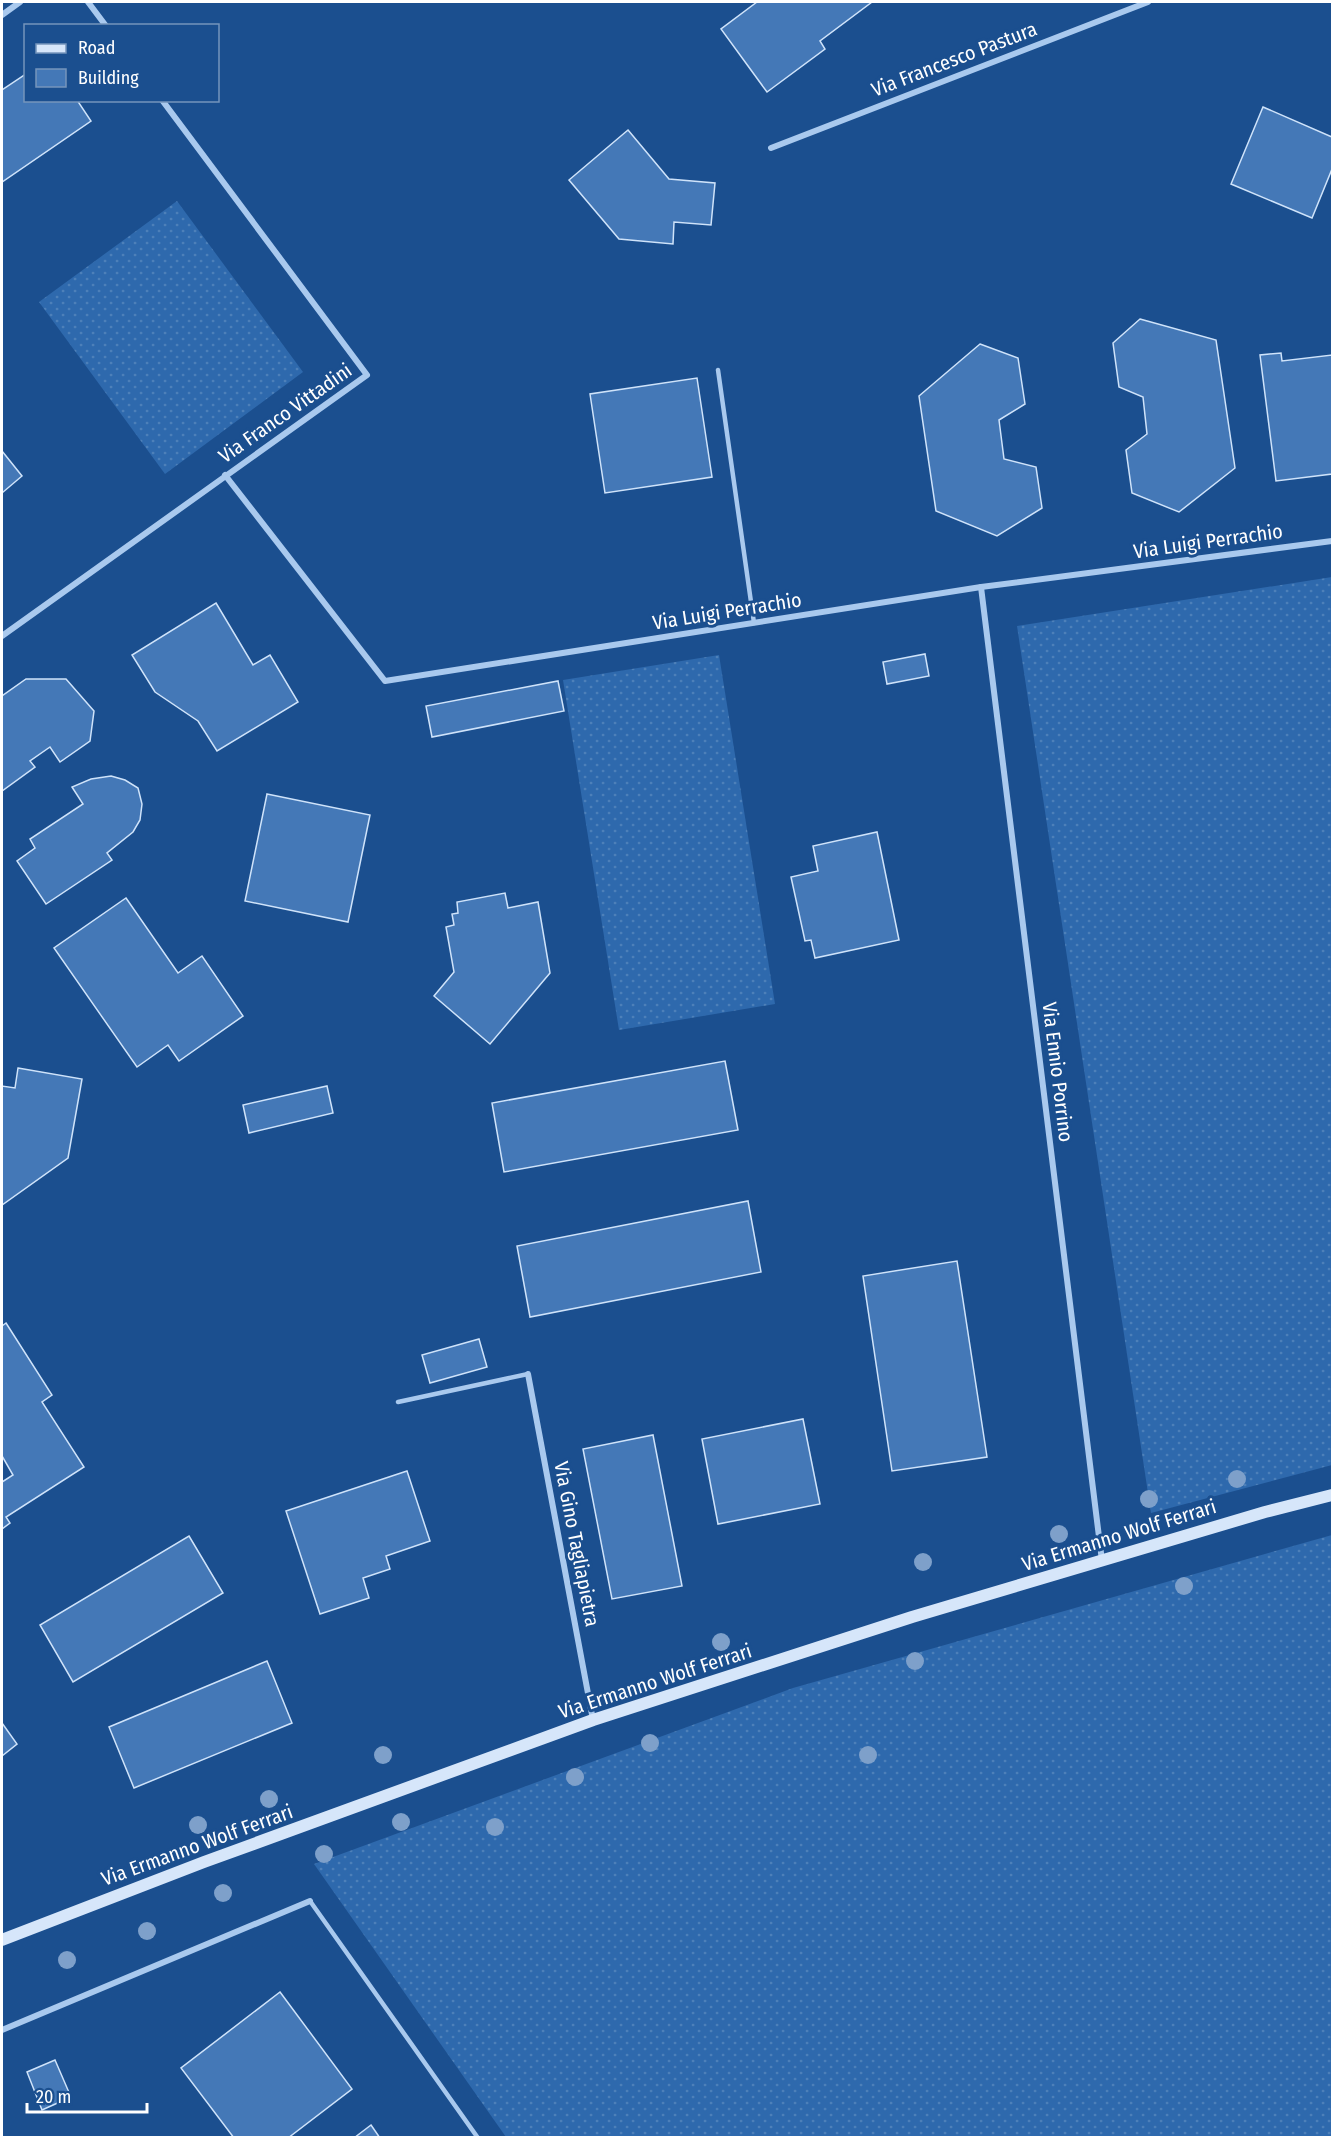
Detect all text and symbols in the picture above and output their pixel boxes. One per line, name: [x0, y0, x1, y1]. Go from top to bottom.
street label: Via Francesco Pastura: [868, 16, 1040, 102]
legend: [24, 24, 219, 102]
text: Road: [78, 37, 115, 59]
text: Building: [78, 67, 139, 89]
street label: Via Franco Vittadini: [214, 358, 356, 468]
street label: Via Luigi Perrachio: [1132, 519, 1284, 563]
street label: Via Luigi Perrachio: [651, 587, 803, 635]
street label: Via Ennio Porrino: [1038, 1001, 1078, 1143]
street label: Via Gino Tagliapietra: [549, 1459, 605, 1629]
street label: Via Ermanno Wolf Ferrari: [1019, 1494, 1219, 1576]
street label: Via Ermanno Wolf Ferrari: [555, 1638, 755, 1724]
street label: Via Ermanno Wolf Ferrari: [98, 1799, 296, 1891]
scale bar: [27, 2076, 147, 2114]
text: 20 m: [36, 2086, 71, 2108]

